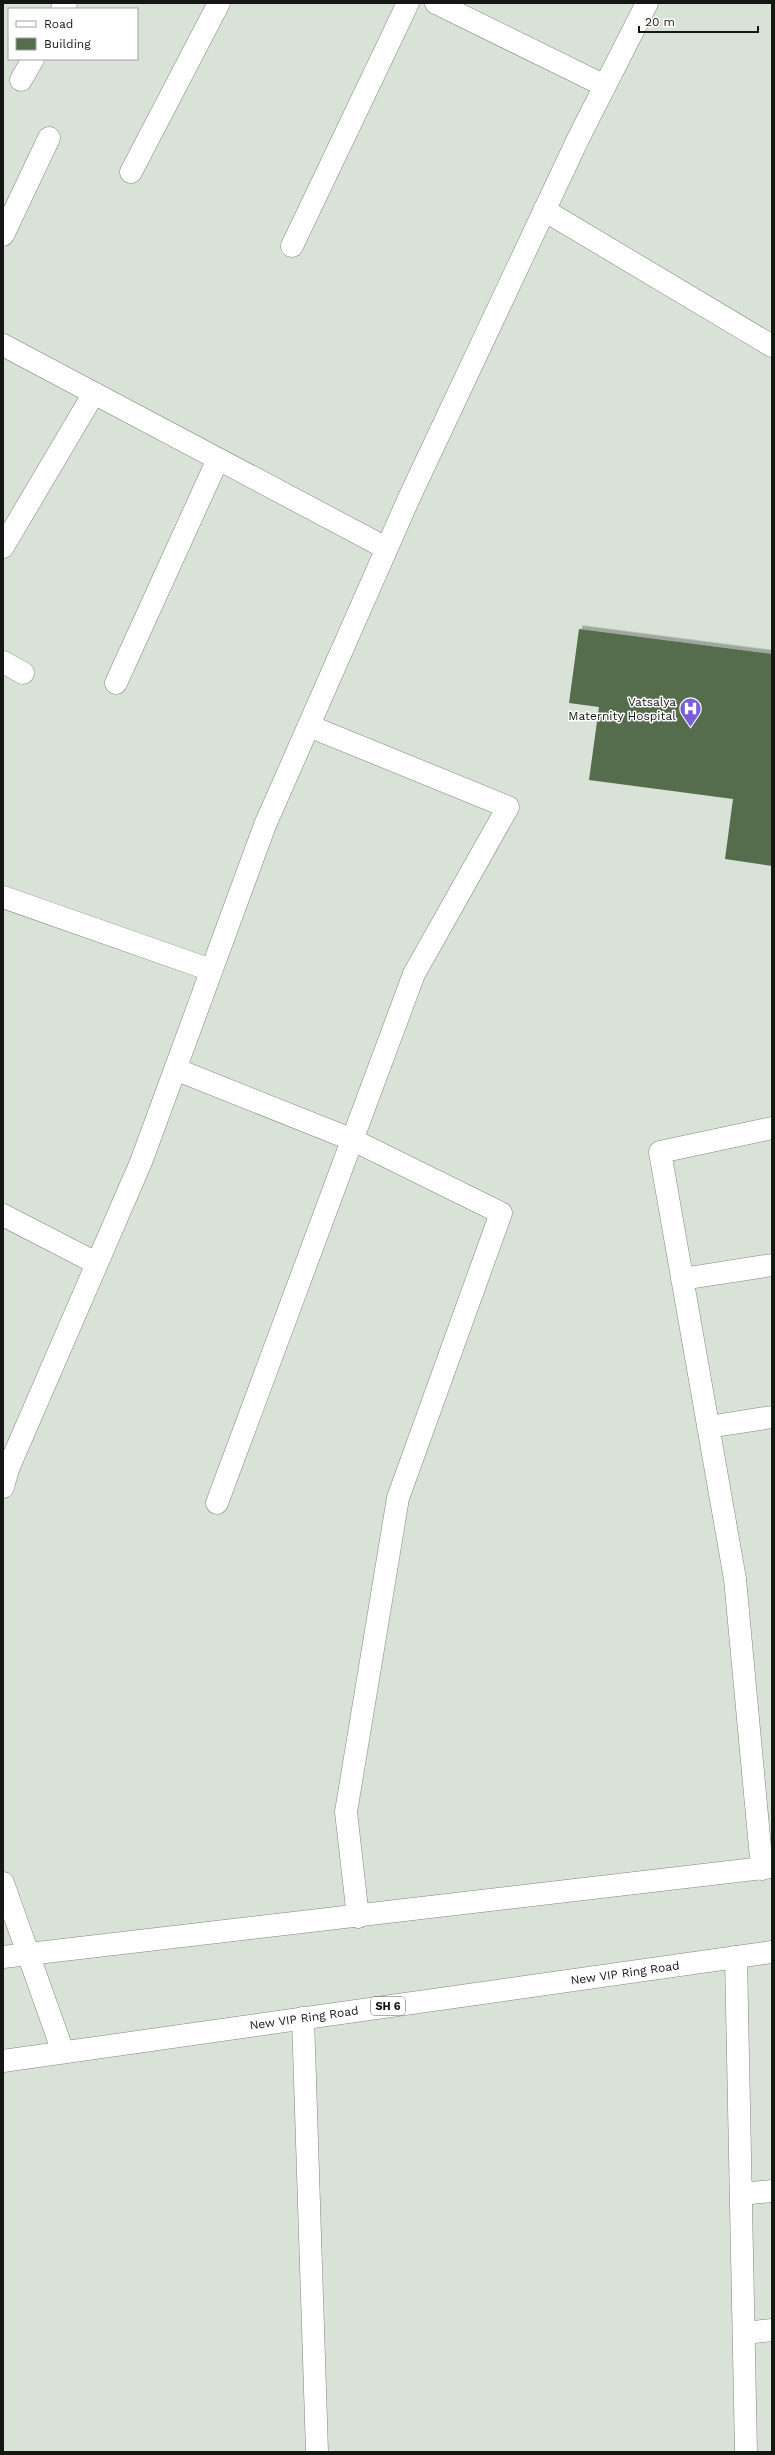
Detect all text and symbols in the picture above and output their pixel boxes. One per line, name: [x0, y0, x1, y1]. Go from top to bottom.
legend: [8, 8, 138, 60]
scale bar: [639, 8, 758, 34]
text: 20 m: [645, 15, 675, 29]
text: Road: [44, 17, 73, 31]
text: Building: [44, 37, 91, 51]
place label: Vatsalya Maternity Hospital: [568, 695, 676, 723]
hospital icon: Vatsalya Maternity Hospital: [678, 696, 704, 729]
street label: New VIP Ring Road: [570, 1958, 680, 1988]
road number: SH 6: [371, 1997, 405, 2015]
street label: New VIP Ring Road: [249, 2003, 359, 2033]

